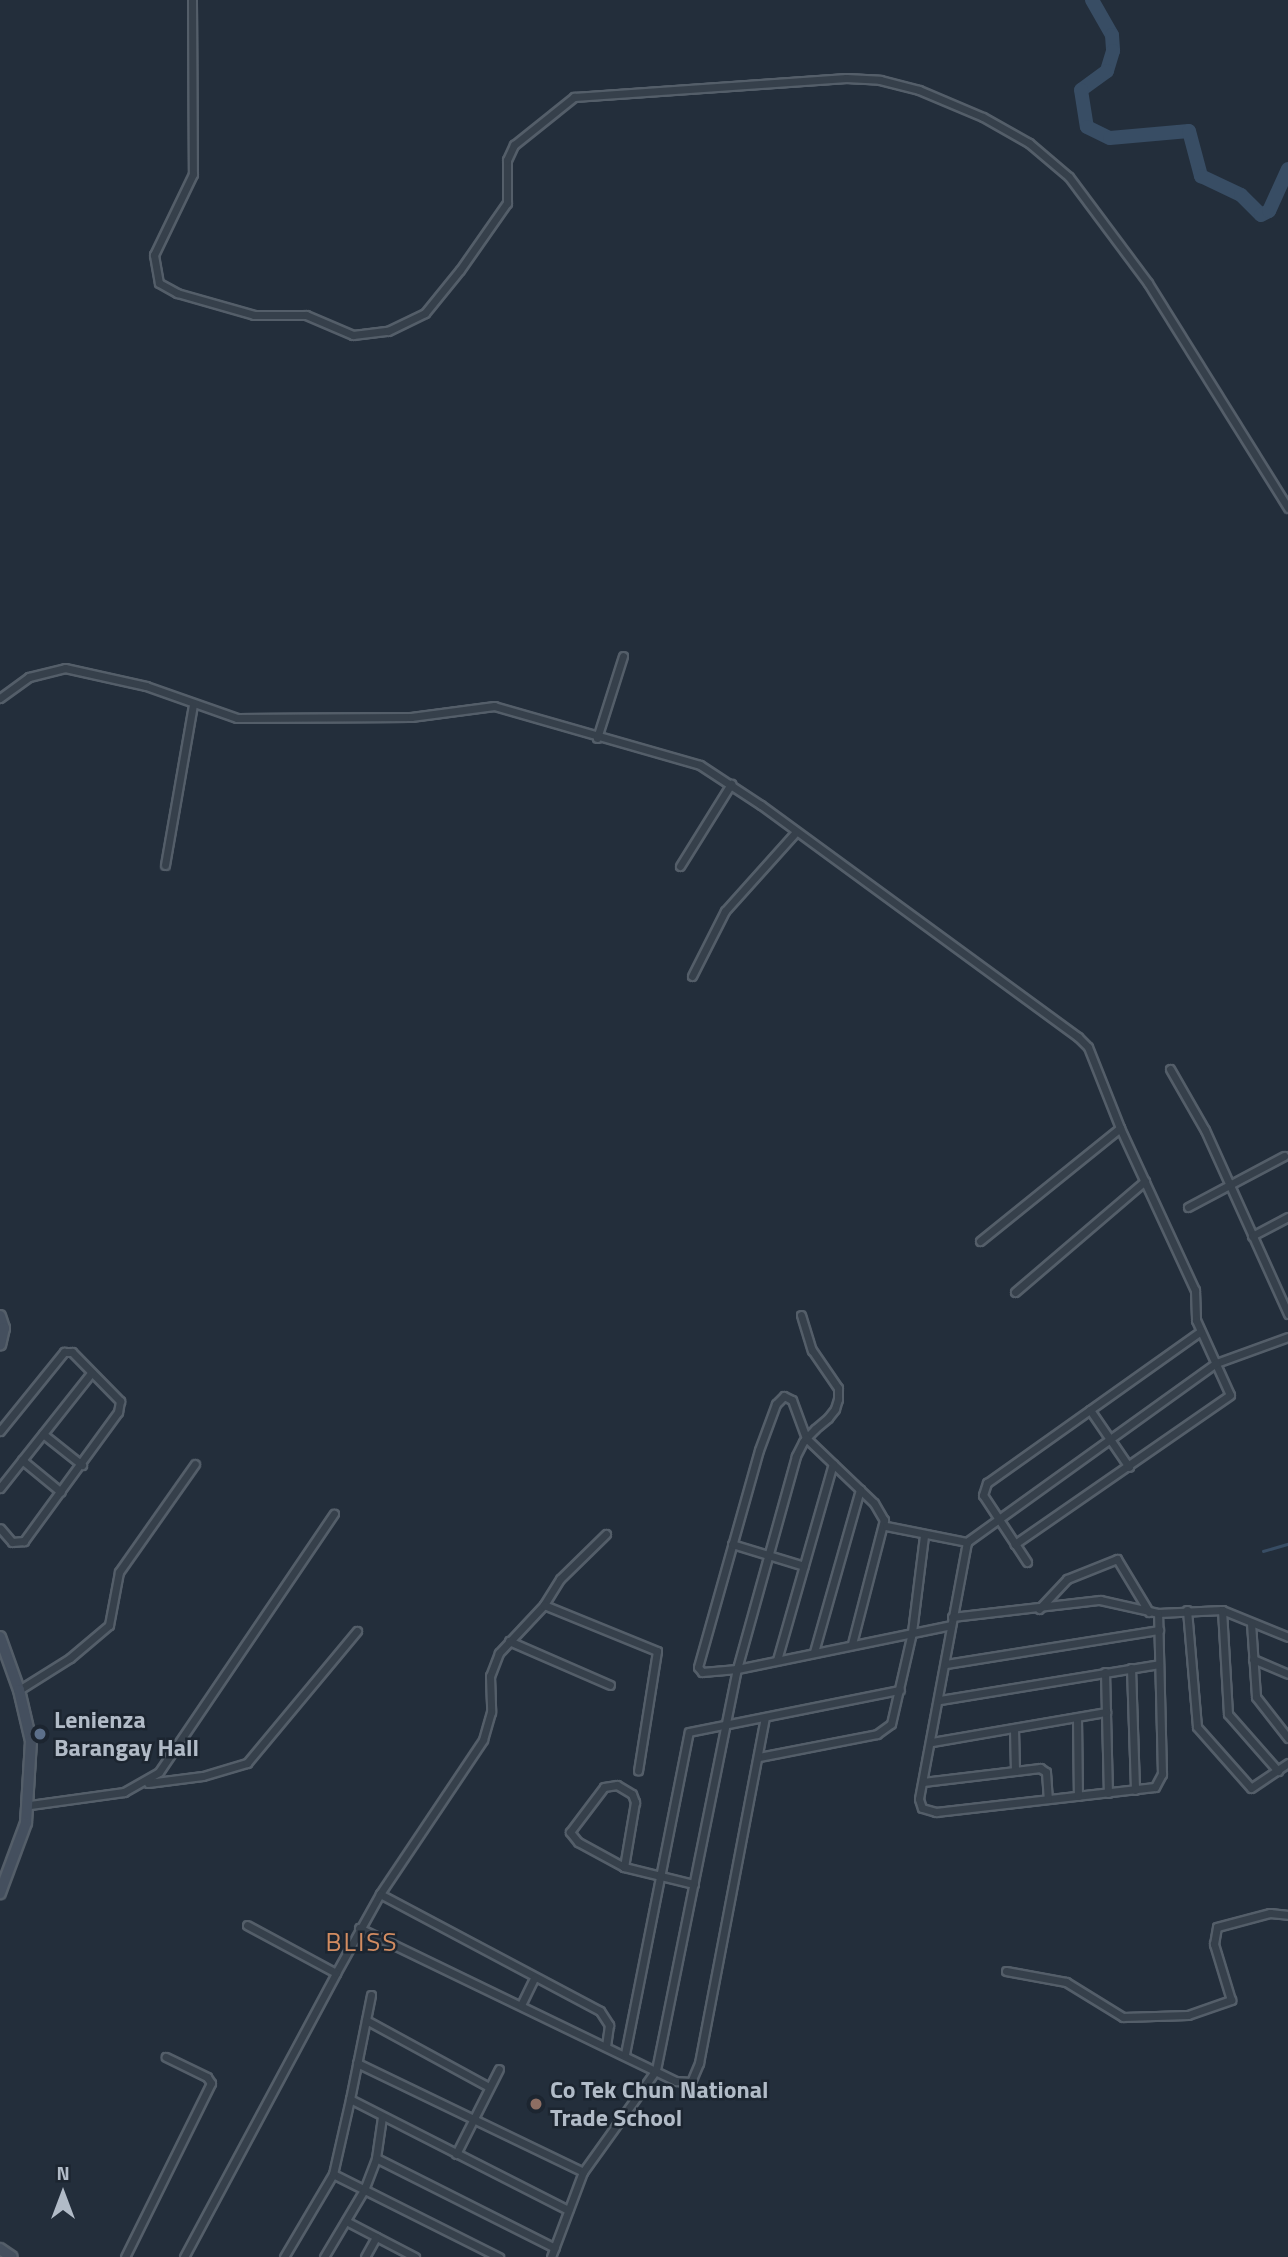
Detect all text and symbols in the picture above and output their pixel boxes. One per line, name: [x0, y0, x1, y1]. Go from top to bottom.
place label: Lenienza Barangay Hall: [54, 1706, 199, 1762]
marker: Lenienza Barangay Hall: [32, 1726, 48, 1742]
district label: BLISS: [326, 1926, 398, 1958]
place label: Co Tek Chun National Trade School: [550, 2076, 768, 2132]
marker: Co Tek Chun National Trade School: [528, 2096, 544, 2112]
text: N: [56, 2158, 70, 2187]
north arrow: [28, 2159, 98, 2229]

